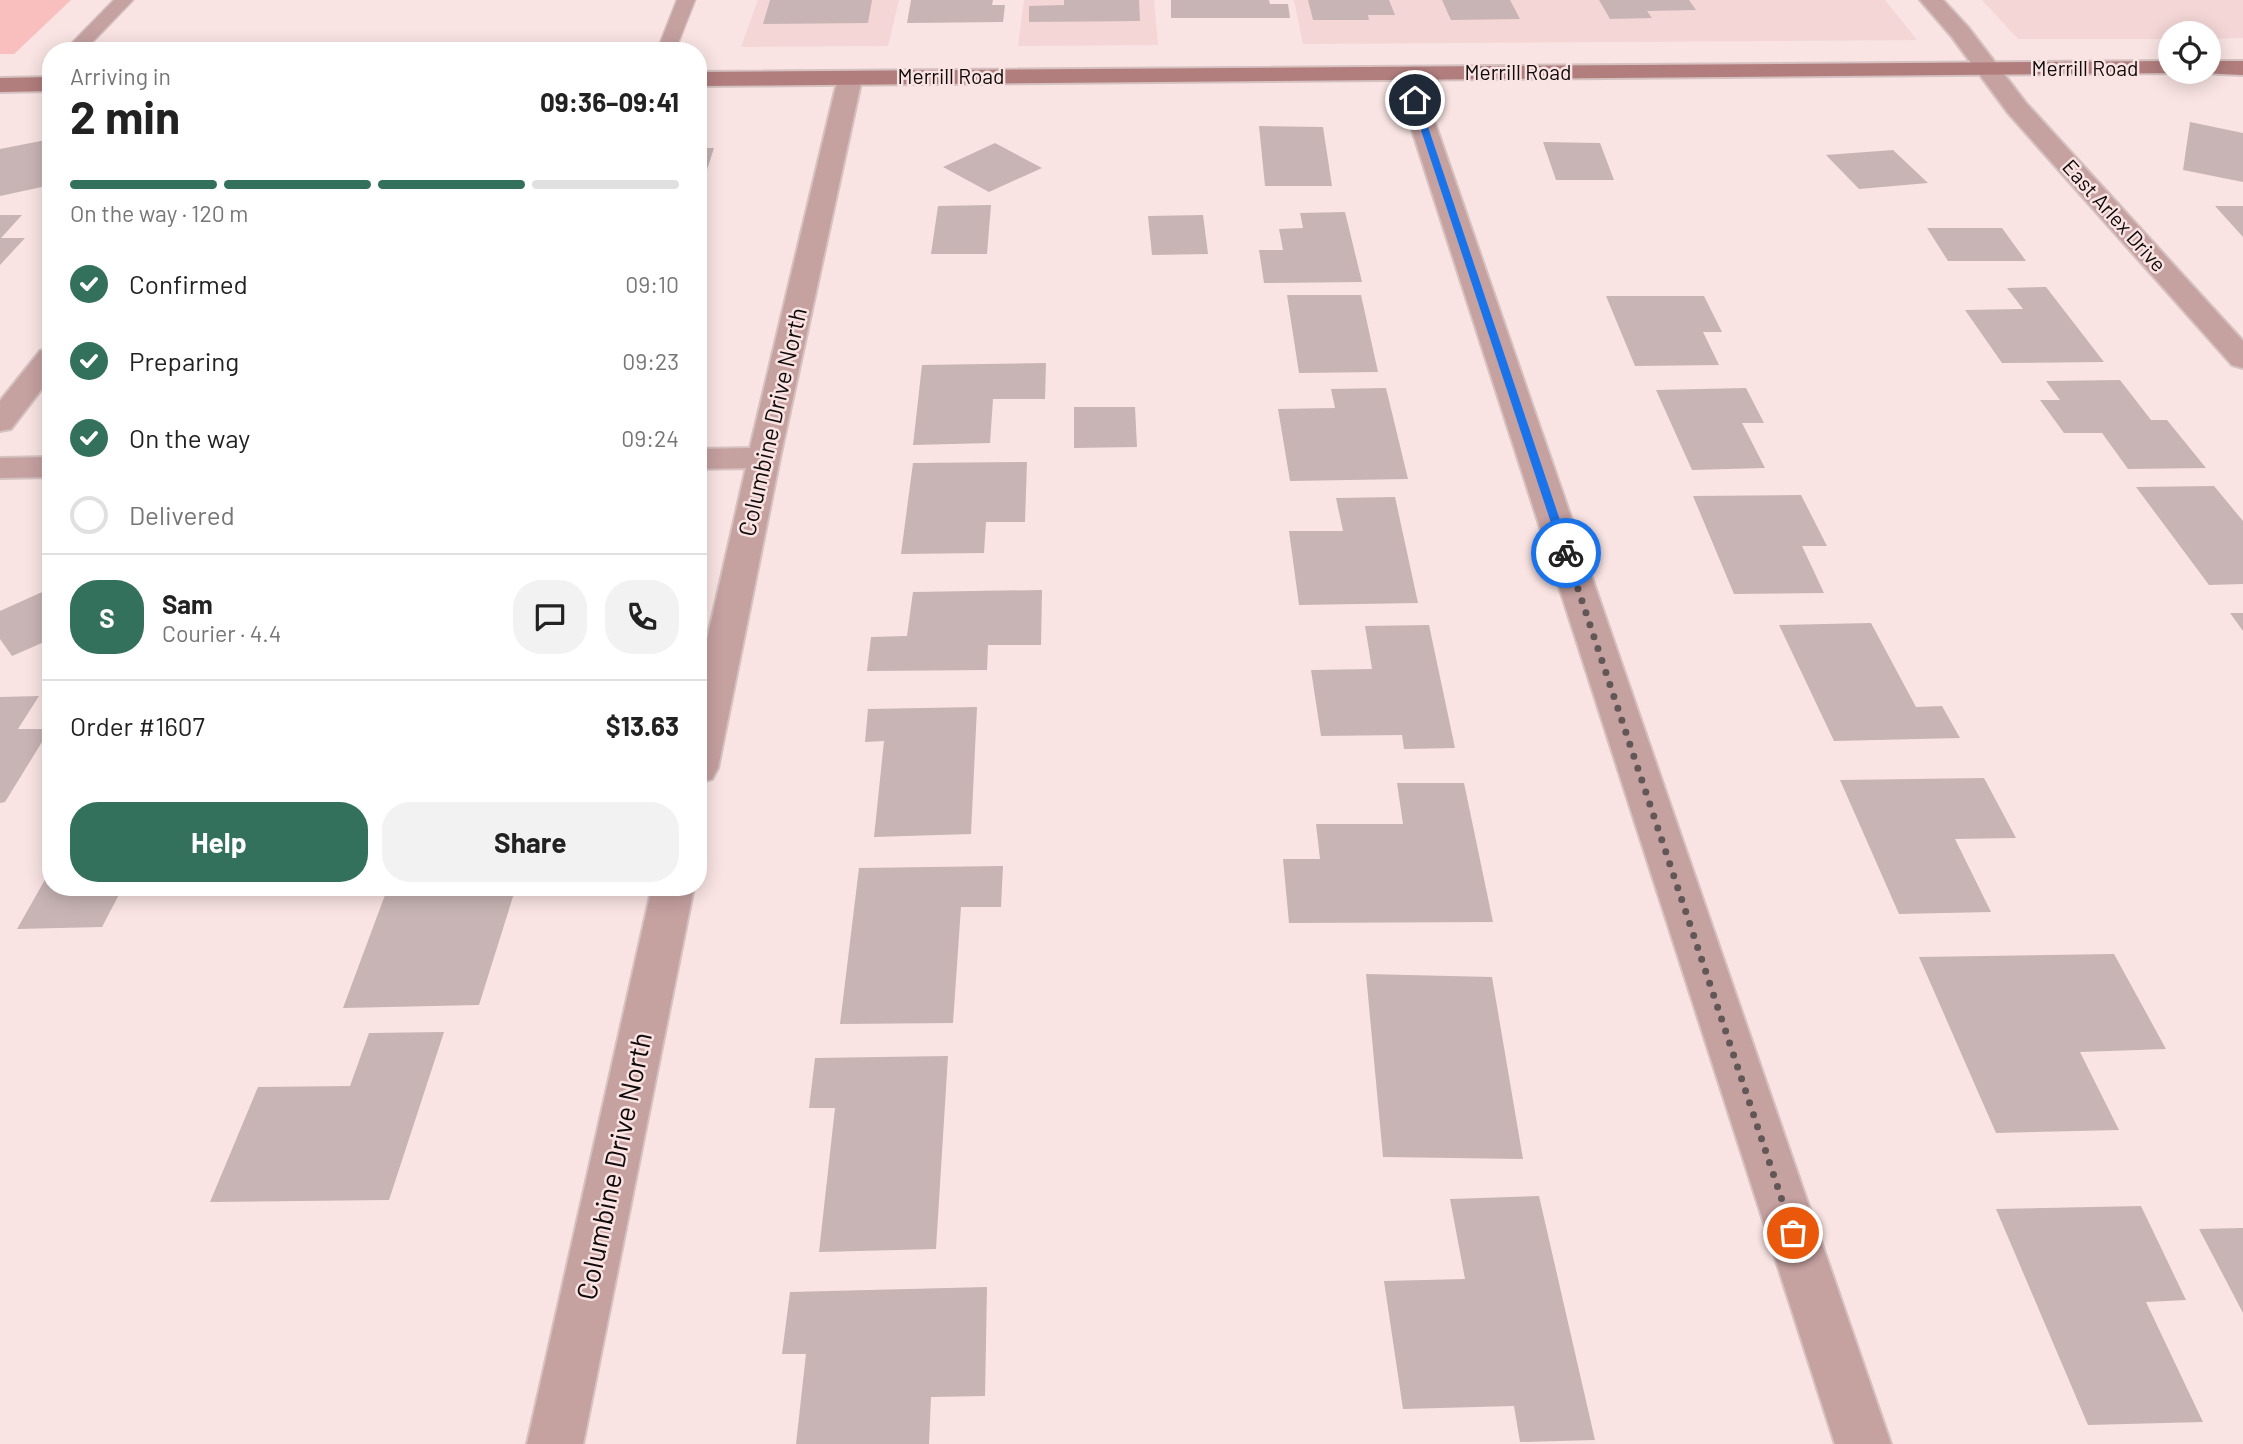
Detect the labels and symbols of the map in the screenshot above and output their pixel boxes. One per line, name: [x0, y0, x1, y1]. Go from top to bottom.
street label: Merrill Road: [2031, 55, 2139, 80]
street label: Merrill Road: [1464, 59, 1572, 84]
street label: Merrill Road: [897, 63, 1005, 88]
pin: [1385, 70, 1445, 130]
street label: East Arlex Drive: [2058, 154, 2172, 276]
street label: Columbine Drive North: [731, 305, 812, 539]
courier: [1531, 518, 1601, 588]
street label: Columbine Drive North: [568, 1029, 658, 1303]
pin: [1763, 1203, 1823, 1263]

